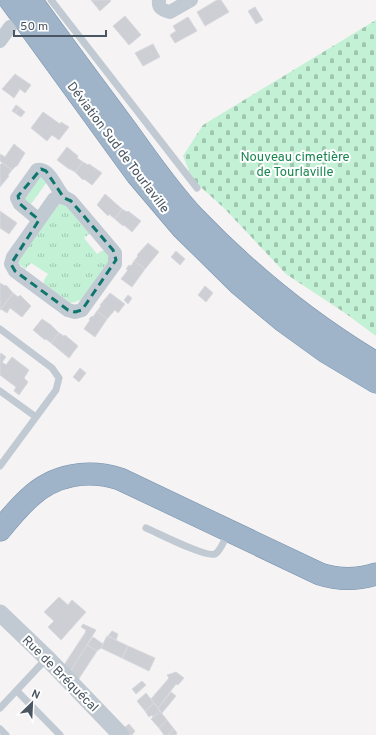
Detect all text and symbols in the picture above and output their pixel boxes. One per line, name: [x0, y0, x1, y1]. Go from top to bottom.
scale bar: [14, 12, 106, 38]
text: 50 m: [20, 19, 48, 35]
street label: Déviation Sud de Tourlaville: [63, 79, 172, 217]
park label: Nouveau cimetière de Tourlaville: [240, 150, 350, 181]
street label: Rue de Bréquécal: [18, 633, 101, 716]
north arrow: [12, 683, 52, 723]
text: N: [29, 687, 42, 703]

